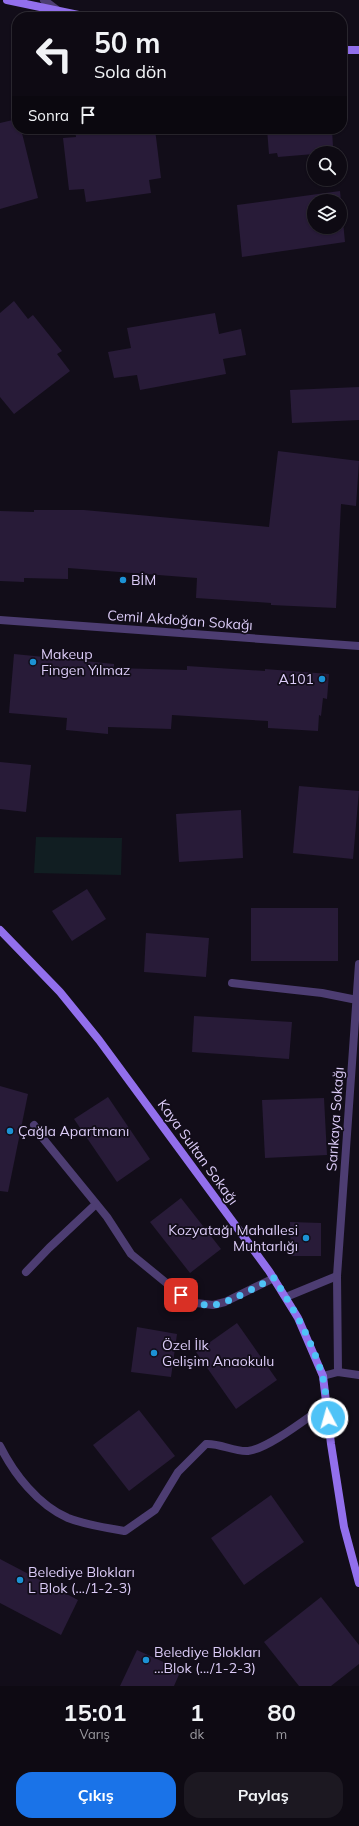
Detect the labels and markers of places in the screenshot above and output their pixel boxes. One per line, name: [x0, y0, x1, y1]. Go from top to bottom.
place label: BİM: [131, 571, 156, 589]
marker: BİM: [118, 575, 128, 585]
place label: Makeup Fingen Yılmaz: [41, 645, 130, 679]
marker: Makeup Fingen Yılmaz: [28, 657, 38, 667]
place label: A101: [279, 670, 314, 688]
marker: A101: [317, 674, 327, 684]
place label: Çağla Apartmanı: [18, 1122, 129, 1140]
marker: Çağla Apartmanı: [5, 1126, 15, 1136]
place label: Kozyatağı Mahallesi Muhtarlığı: [168, 1221, 298, 1255]
marker: Kozyatağı Mahallesi Muhtarlığı: [301, 1233, 311, 1243]
pin: [164, 1278, 198, 1312]
place label: Özel İlk Gelişim Anaokulu: [162, 1336, 274, 1370]
marker: Özel İlk Gelişim Anaokulu: [149, 1348, 159, 1358]
place label: Belediye Blokları L Blok (.../1-2-3): [28, 1563, 135, 1597]
marker: Belediye Blokları L Blok (.../1-2-3): [15, 1575, 25, 1585]
place label: Belediye Blokları ...Blok (.../1-2-3): [154, 1643, 261, 1677]
marker: Belediye Blokları ...Blok (.../1-2-3): [141, 1655, 151, 1665]

